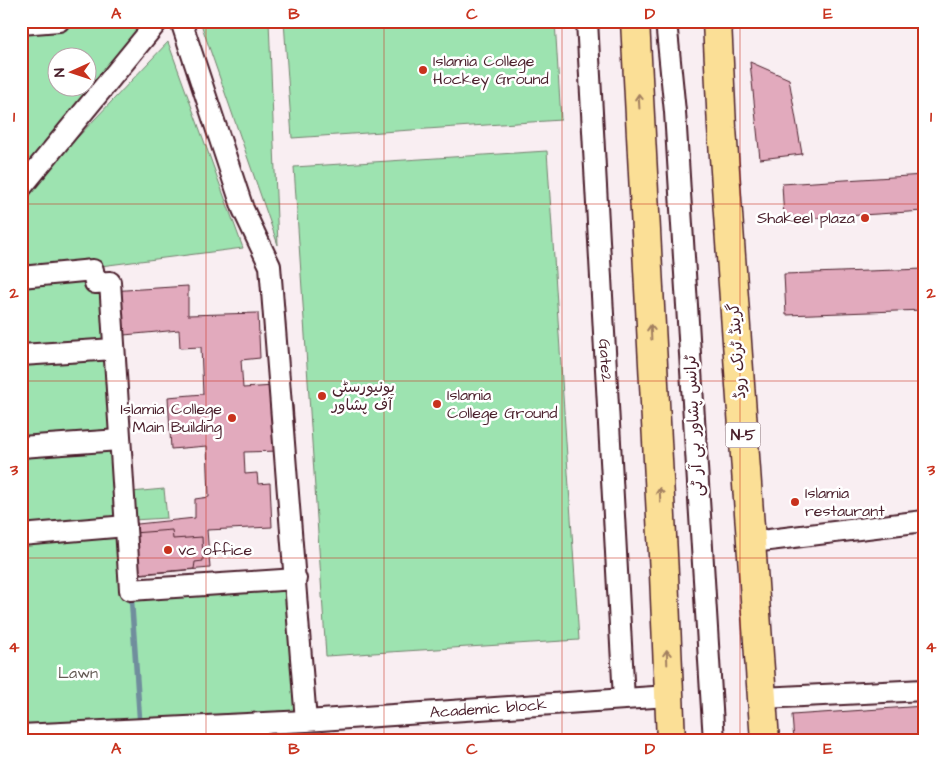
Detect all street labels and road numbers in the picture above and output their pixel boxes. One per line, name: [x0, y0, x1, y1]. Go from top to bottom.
street label: گرینڈ ٹرنک روڈ: [723, 302, 751, 400]
street label: Gate2: [593, 338, 618, 383]
street label: ٹرانس پشاور بی آر ٹی: [679, 354, 709, 497]
road number: N-5: [726, 422, 760, 448]
street label: Academic block: [429, 693, 548, 723]

